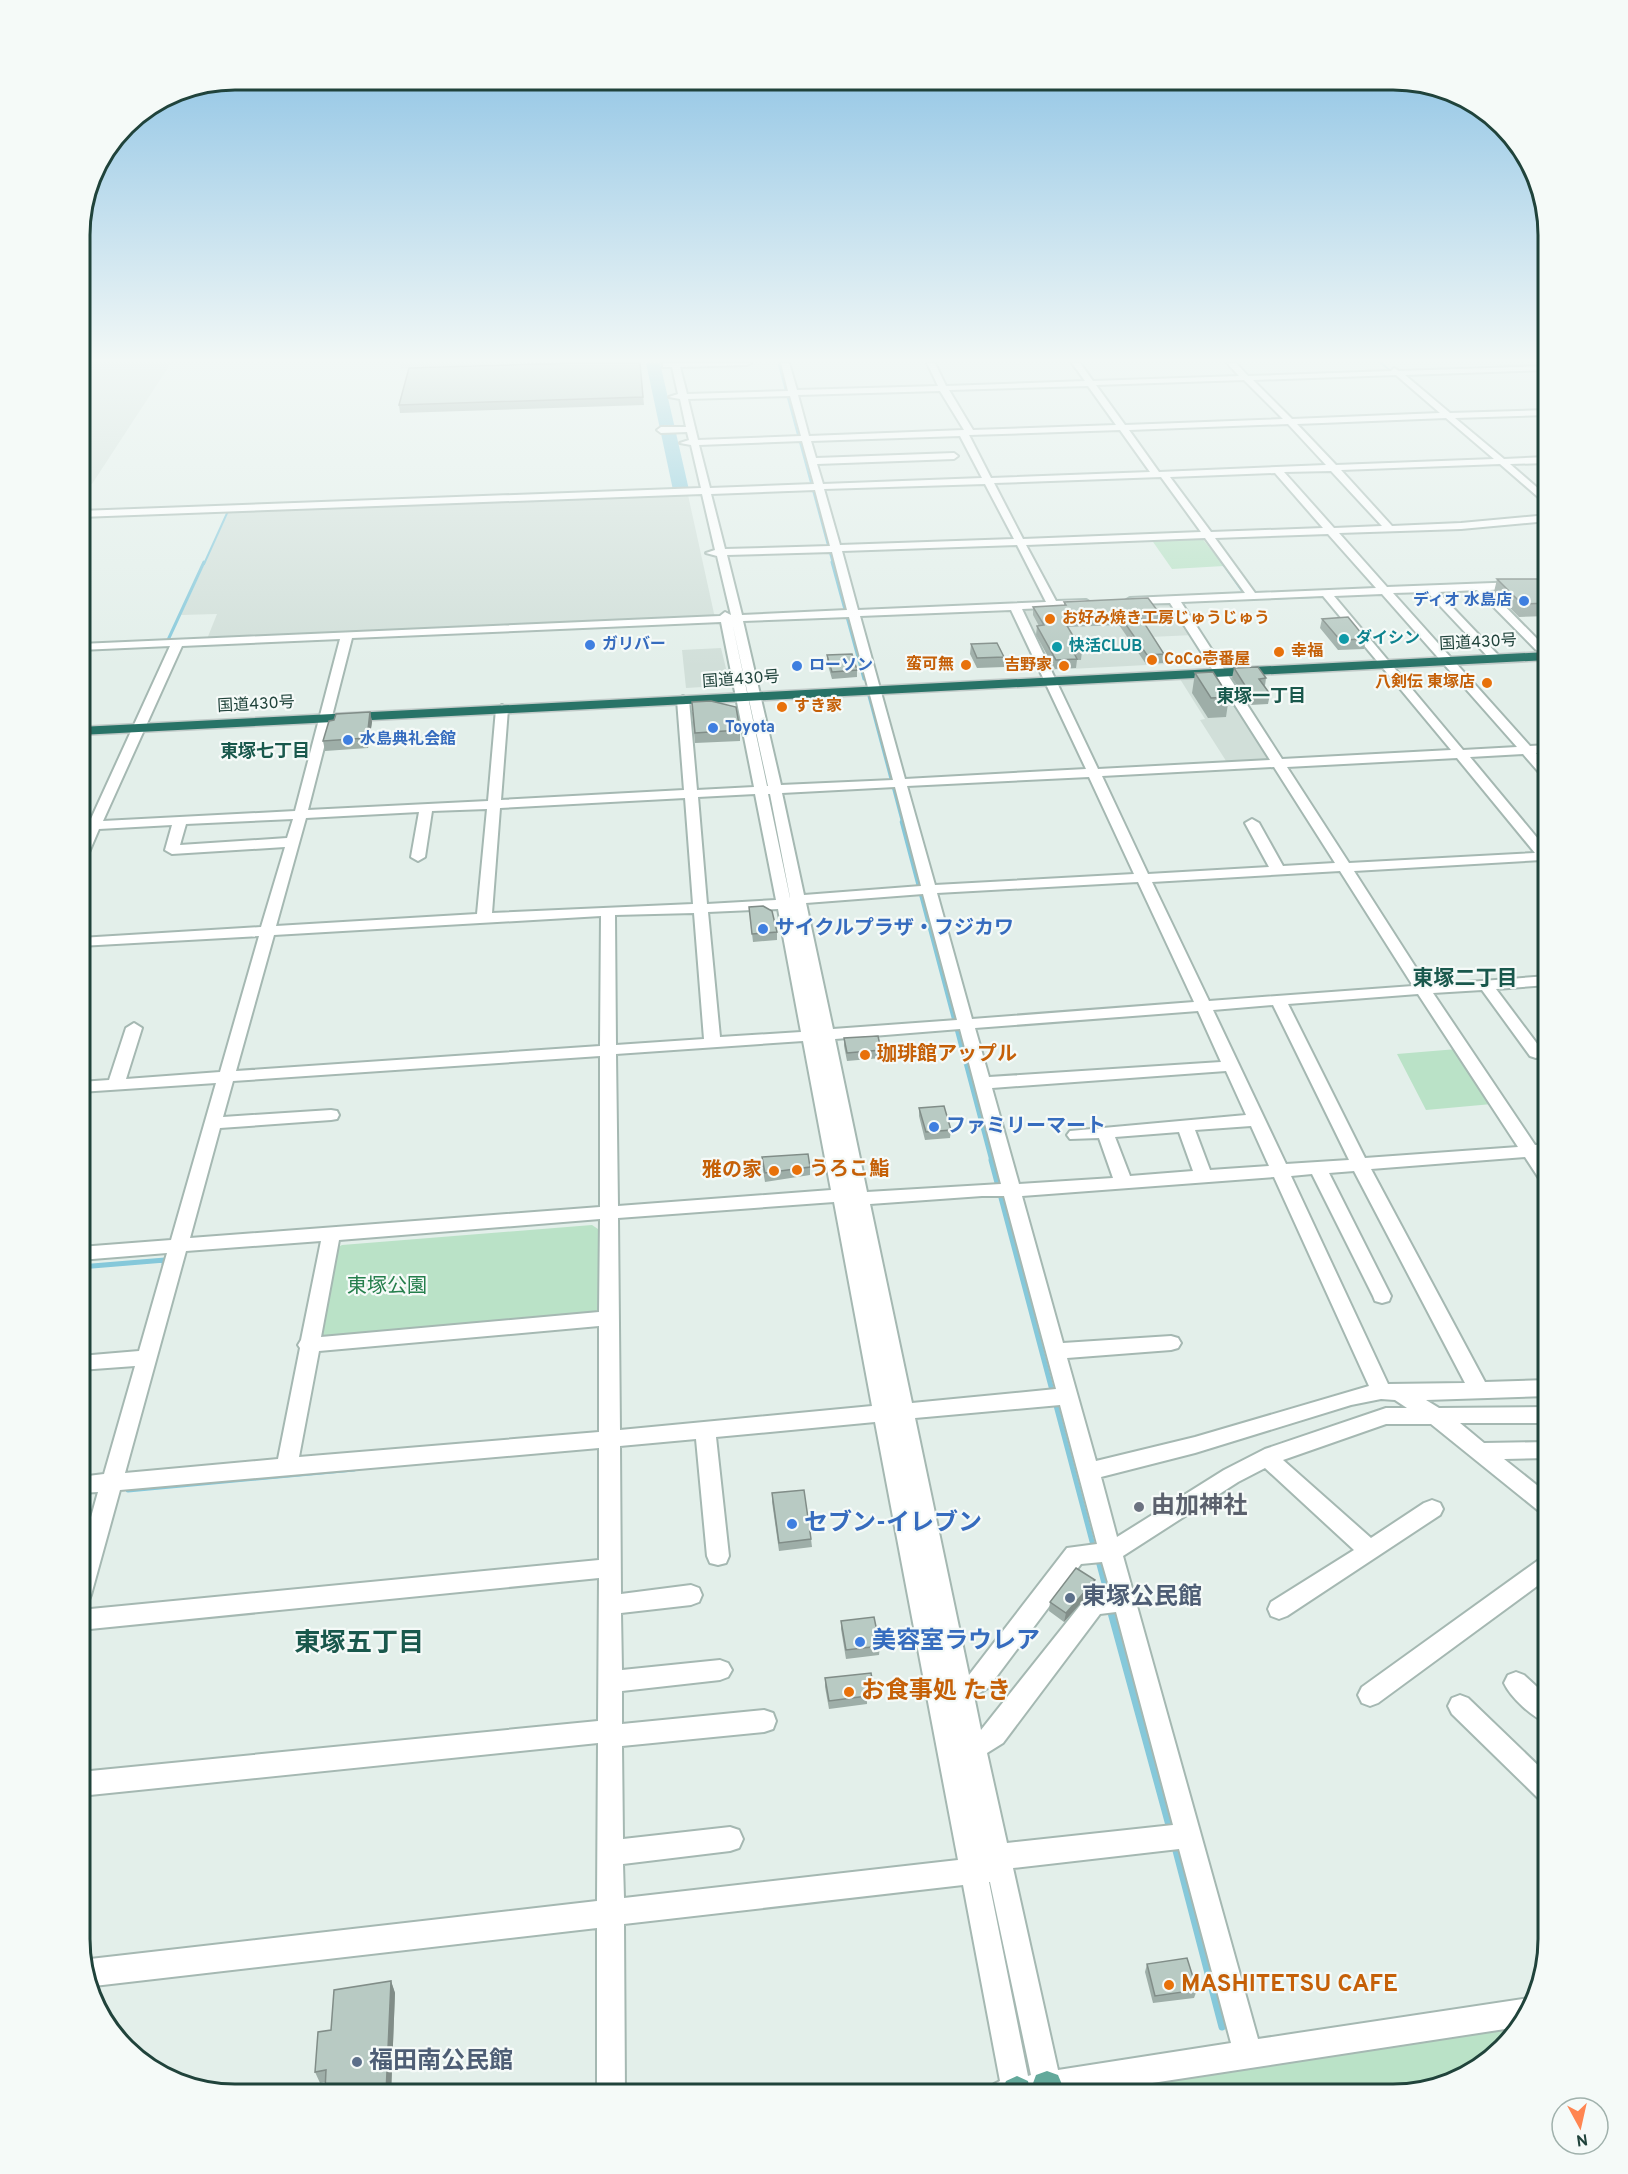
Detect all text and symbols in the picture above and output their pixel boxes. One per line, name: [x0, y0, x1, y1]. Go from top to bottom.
place label: ディオ 水島店: [1413, 591, 1512, 611]
marker: ディオ 水島店: [1517, 594, 1531, 608]
place label: お好み焼き工房じゅうじゅう: [1062, 609, 1270, 629]
marker: お好み焼き工房じゅうじゅう: [1043, 612, 1057, 626]
place label: ダイシン: [1356, 629, 1420, 649]
street label: 国道430号: [1439, 631, 1517, 655]
marker: ダイシン: [1337, 632, 1351, 646]
place label: ガリバー: [602, 635, 666, 655]
place label: 快活CLUB: [1069, 637, 1142, 657]
marker: ガリバー: [583, 638, 597, 652]
marker: 快活CLUB: [1050, 640, 1064, 654]
place label: 幸福: [1291, 642, 1323, 662]
marker: 幸福: [1272, 645, 1286, 659]
place label: CoCo壱番屋: [1164, 650, 1250, 670]
marker: CoCo壱番屋: [1145, 653, 1159, 667]
place label: 蛮可無: [906, 655, 954, 675]
place label: ローソン: [809, 656, 873, 676]
place label: 吉野家: [1004, 656, 1052, 676]
marker: 蛮可無: [959, 658, 973, 672]
marker: ローソン: [790, 659, 804, 673]
marker: 吉野家: [1057, 659, 1071, 673]
street label: 国道430号: [702, 667, 780, 693]
place label: 八剣伝 東塚店: [1375, 673, 1475, 693]
marker: 八剣伝 東塚店: [1480, 676, 1494, 690]
district label: 東塚一丁目: [1216, 686, 1306, 709]
street label: 国道430号: [217, 693, 295, 717]
place label: すき家: [794, 697, 842, 717]
marker: すき家: [775, 700, 789, 714]
place label: Toyota: [725, 718, 775, 738]
marker: Toyota: [706, 721, 720, 735]
place label: 水島典礼会館: [360, 730, 456, 750]
marker: 水島典礼会館: [341, 733, 355, 747]
district label: 東塚七丁目: [220, 741, 310, 764]
place label: サイクルプラザ・フジカワ: [775, 916, 1014, 942]
marker: サイクルプラザ・フジカワ: [756, 922, 770, 936]
district label: 東塚二丁目: [1413, 966, 1518, 993]
place label: 珈琲館アップル: [877, 1042, 1017, 1068]
marker: 珈琲館アップル: [858, 1048, 872, 1062]
place label: ファミリーマート: [946, 1114, 1106, 1140]
marker: ファミリーマート: [927, 1120, 941, 1134]
place label: うろこ鮨: [809, 1157, 889, 1183]
place label: 雅の家: [702, 1158, 762, 1184]
marker: うろこ鮨: [790, 1163, 804, 1177]
marker: 雅の家: [767, 1164, 781, 1178]
park label: 東塚公園: [347, 1274, 427, 1300]
place label: 由加神社: [1151, 1492, 1247, 1522]
marker: 由加神社: [1132, 1500, 1146, 1514]
place label: セブン-イレブン: [804, 1509, 982, 1539]
marker: セブン-イレブン: [785, 1517, 799, 1531]
place label: 東塚公民館: [1082, 1583, 1202, 1613]
marker: 東塚公民館: [1063, 1591, 1077, 1605]
place label: 美容室ラウレア: [872, 1627, 1040, 1657]
district label: 東塚五丁目: [294, 1628, 424, 1661]
marker: 美容室ラウレア: [853, 1635, 867, 1649]
place label: お食事処 たき: [861, 1677, 1011, 1707]
marker: お食事処 たき: [842, 1685, 856, 1699]
place label: MASHITETSU CAFE: [1181, 1970, 1398, 2000]
marker: MASHITETSU CAFE: [1162, 1978, 1176, 1992]
place label: 福田南公民館: [369, 2047, 513, 2077]
marker: 福田南公民館: [350, 2055, 364, 2069]
north arrow: [1550, 2096, 1610, 2156]
text: N: [1575, 2128, 1589, 2150]

